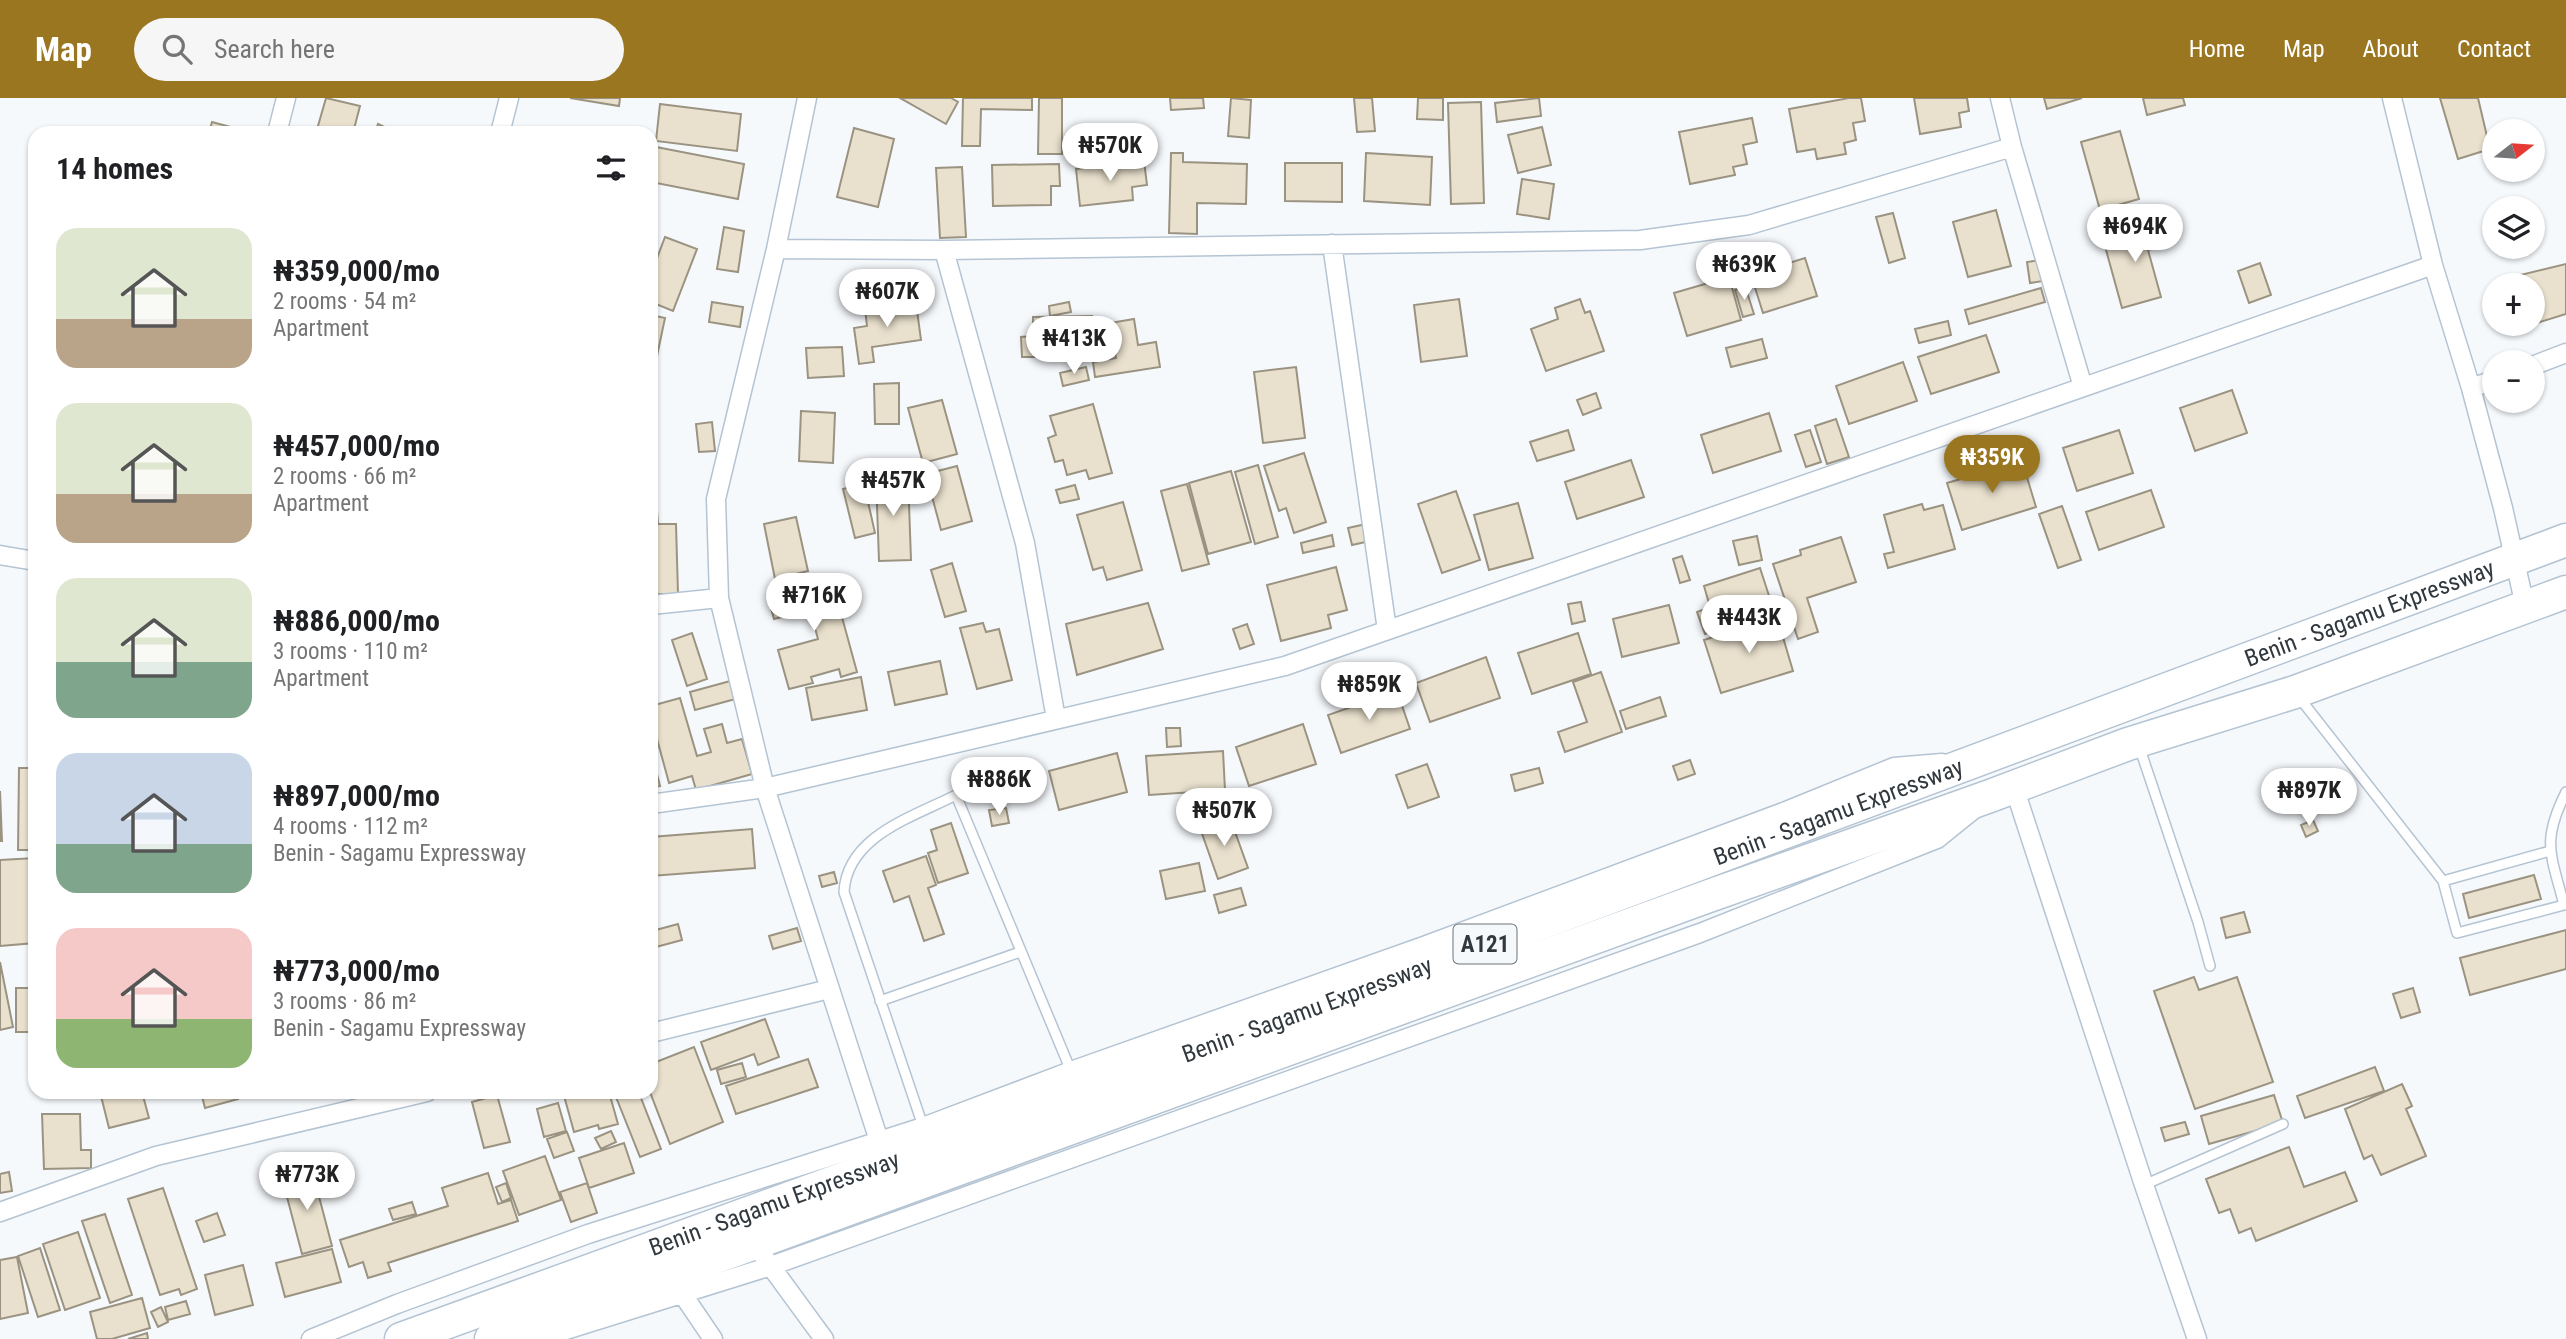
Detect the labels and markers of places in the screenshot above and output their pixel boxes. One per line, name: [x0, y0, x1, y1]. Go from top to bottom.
pin: ₦570K: [1061, 123, 1159, 183]
pin: ₦694K: [2086, 204, 2184, 264]
pin: ₦639K: [1695, 242, 1793, 302]
pin: ₦607K: [838, 270, 936, 329]
pin: ₦413K: [1025, 316, 1123, 376]
pin: ₦359K: [1943, 436, 2041, 495]
pin: ₦457K: [844, 458, 942, 518]
pin: ₦716K: [765, 574, 863, 633]
pin: ₦443K: [1700, 596, 1798, 655]
pin: ₦859K: [1320, 662, 1418, 722]
pin: ₦886K: [950, 758, 1048, 817]
pin: ₦897K: [2260, 768, 2358, 828]
pin: ₦507K: [1175, 788, 1273, 848]
pin: ₦773K: [258, 1152, 356, 1212]

